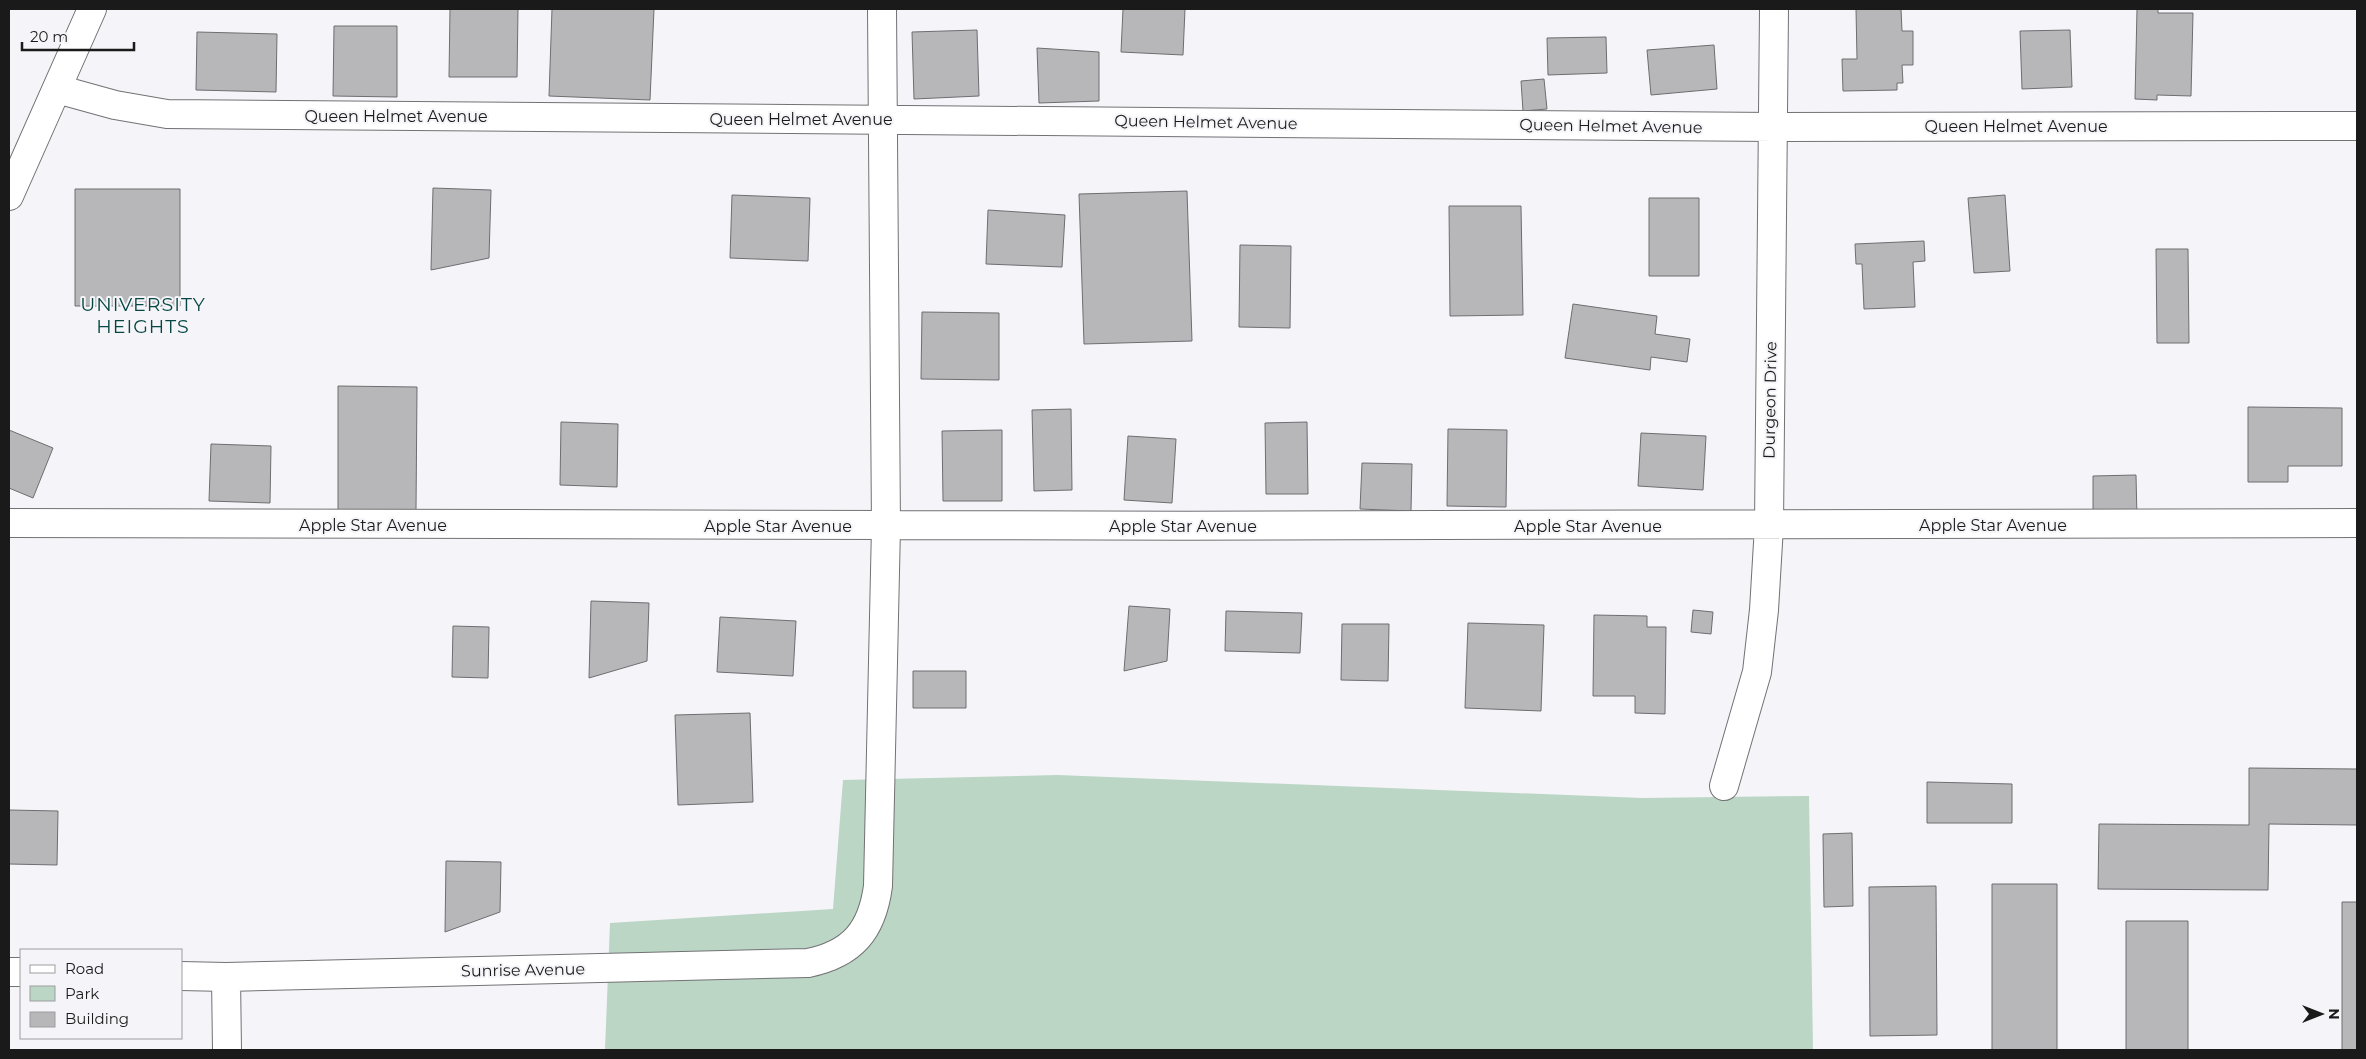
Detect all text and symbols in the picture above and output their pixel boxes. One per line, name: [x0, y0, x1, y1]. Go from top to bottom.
scale bar: [22, 20, 135, 52]
text: 20 m: [30, 27, 68, 46]
street label: Queen Helmet Avenue: [304, 107, 488, 126]
street label: Queen Helmet Avenue: [709, 110, 893, 129]
street label: Queen Helmet Avenue: [1114, 111, 1298, 133]
street label: Queen Helmet Avenue: [1519, 115, 1703, 137]
street label: Queen Helmet Avenue: [1924, 117, 2108, 136]
district label: UNIVERSITY HEIGHTS: [80, 293, 206, 338]
street label: Durgeon Drive: [1759, 341, 1781, 459]
street label: Apple Star Avenue: [299, 516, 447, 535]
street label: Apple Star Avenue: [1919, 516, 2067, 535]
street label: Apple Star Avenue: [704, 517, 852, 536]
street label: Apple Star Avenue: [1109, 517, 1257, 536]
street label: Apple Star Avenue: [1514, 517, 1662, 536]
legend: [20, 949, 182, 1039]
text: Road: [65, 959, 104, 978]
street label: Sunrise Avenue: [461, 959, 585, 981]
text: Park: [65, 984, 99, 1003]
north arrow: [2296, 989, 2346, 1039]
text: N: [2325, 1008, 2343, 1020]
text: Building: [65, 1009, 129, 1028]

